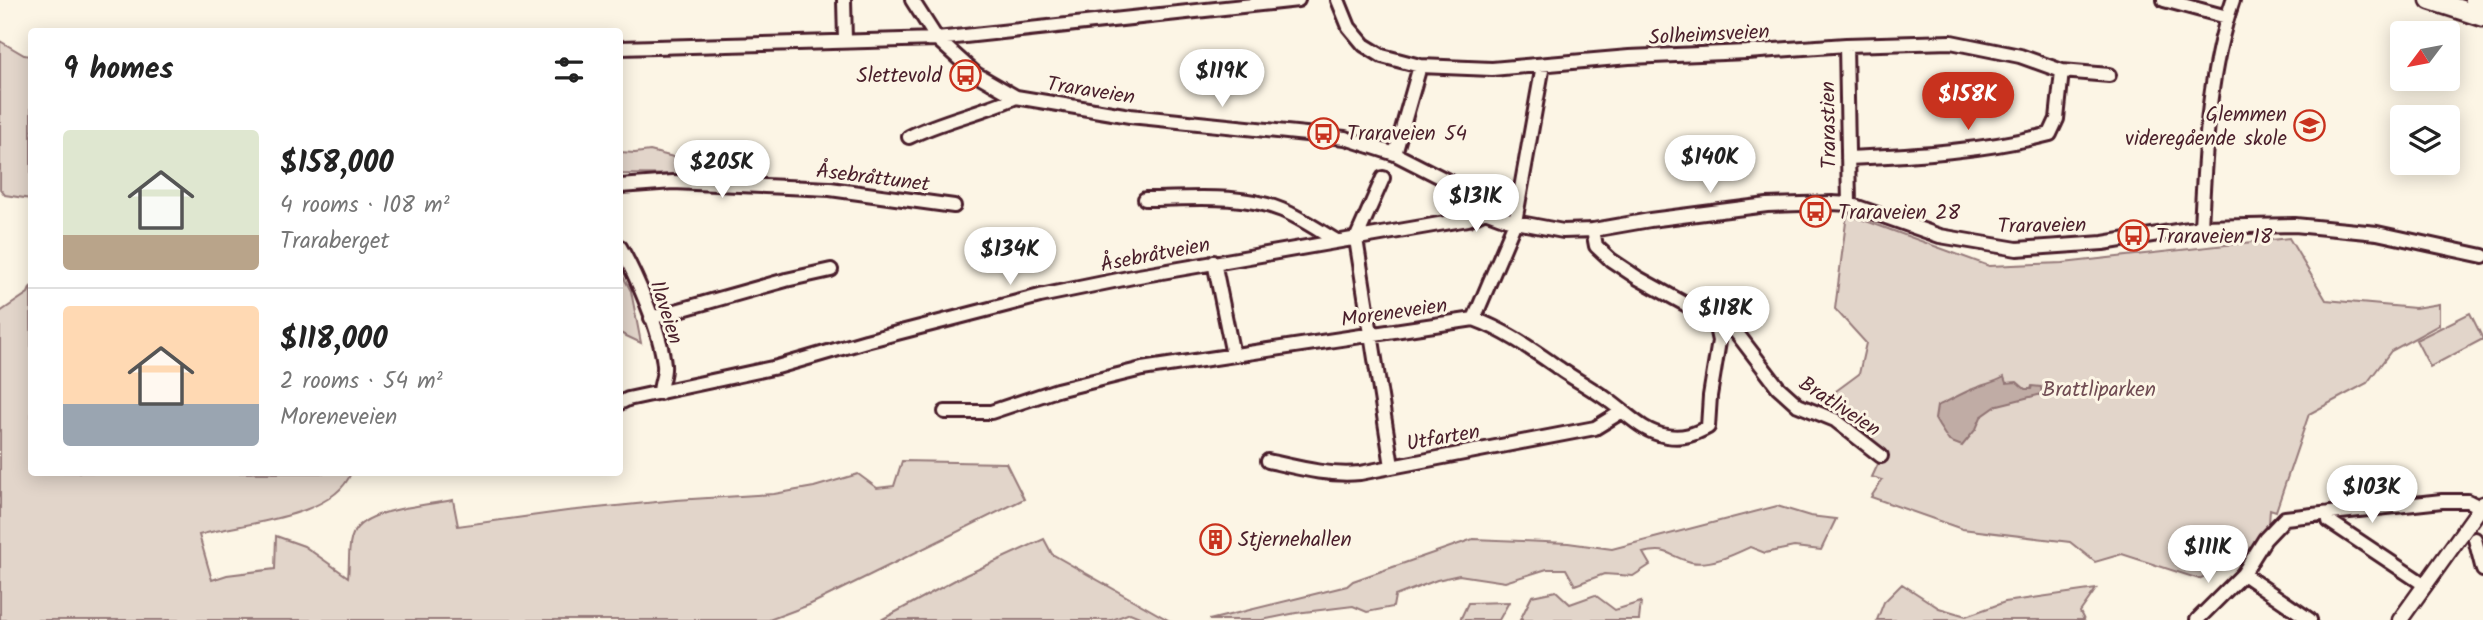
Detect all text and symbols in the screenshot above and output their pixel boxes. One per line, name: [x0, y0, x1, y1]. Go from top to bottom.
street label: Solheimsveien: [1648, 16, 1770, 55]
north arrow: [2390, 21, 2460, 91]
map controls: [2390, 21, 2460, 175]
text: 9 homes: [63, 46, 174, 94]
pin: $119K: [1173, 50, 1271, 109]
icon: filters: [550, 51, 588, 89]
text: $119K: [1196, 54, 1249, 90]
bus stop icon: Slettevold: [948, 58, 982, 92]
place label: Slettevold: [857, 60, 943, 93]
street label: Traraveien: [1044, 68, 1137, 115]
pin: $158K: [1919, 72, 2017, 132]
text: $158K: [1938, 77, 1998, 113]
street label: Trarastien: [1812, 81, 1847, 169]
place label: Glemmen videregående skole: [2125, 99, 2288, 156]
button: layers: [2390, 105, 2460, 175]
school or university icon: Glemmen videregående skole: [2293, 109, 2327, 143]
bus stop icon: Traraveien 54: [1307, 116, 1341, 150]
place label: Traraveien 54: [1347, 118, 1467, 151]
pin: $140K: [1661, 136, 1759, 195]
text: $158,000: [280, 140, 394, 188]
pin: $205K: [673, 140, 771, 200]
text: $140K: [1681, 140, 1739, 176]
text: $205K: [690, 145, 754, 181]
street label: Åsebråttunet: [814, 155, 932, 202]
icon: home: [119, 158, 203, 242]
pin: $131K: [1427, 174, 1525, 234]
text: $131K: [1449, 179, 1503, 215]
text: 4 rooms · 108 m²: [280, 188, 450, 224]
bus stop icon: Traraveien 28: [1798, 195, 1832, 229]
place label: Traraveien 28: [1838, 197, 1960, 230]
street label: Traraveien: [1997, 209, 2087, 244]
bus stop icon: Traraveien 18: [2116, 219, 2150, 253]
place label: Traraveien 18: [2156, 221, 2273, 254]
text: Traraberget: [280, 224, 389, 260]
pin: $134K: [961, 228, 1059, 287]
street label: Åsebråtveien: [1098, 229, 1213, 282]
text: $134K: [980, 232, 1040, 268]
street label: Ilaveien: [640, 276, 691, 349]
pin: $118K: [1677, 286, 1775, 346]
street label: Moreneveien: [1339, 290, 1450, 337]
text: $118K: [1699, 291, 1753, 327]
text: $118,000: [280, 316, 388, 364]
icon: home: [119, 334, 203, 418]
text: 2 rooms · 54 m²: [280, 364, 443, 400]
street label: Bratliveien: [1791, 368, 1887, 446]
park label: Brattliparken: [2042, 374, 2156, 407]
text: Moreneveien: [280, 400, 397, 436]
street label: Utfarten: [1404, 416, 1483, 461]
pin: $103K: [2323, 466, 2421, 525]
text: $103K: [2343, 470, 2401, 506]
building icon: Stjernehallen: [1198, 522, 1232, 556]
place label: Stjernehallen: [1238, 524, 1352, 557]
pin: $111K: [2159, 526, 2257, 585]
text: $111K: [2184, 530, 2232, 566]

